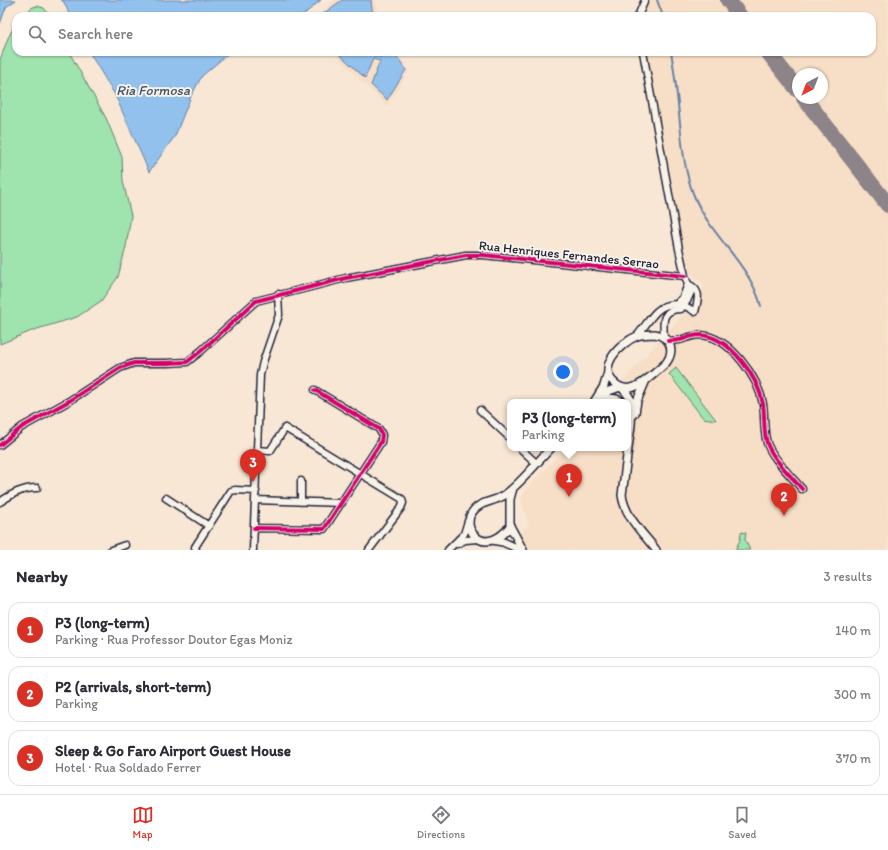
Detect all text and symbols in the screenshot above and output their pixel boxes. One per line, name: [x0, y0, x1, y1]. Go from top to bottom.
search box: [12, 12, 876, 56]
icon: search: [26, 23, 48, 45]
text: Search here: [58, 25, 133, 43]
north arrow: [792, 68, 828, 104]
water label: Ria Formosa: [116, 82, 191, 99]
street label: Rua Henriques Fernandes Serrao: [478, 238, 660, 271]
your location: [553, 362, 573, 382]
popup: [507, 399, 631, 451]
text: P3 (long-term): [522, 409, 616, 427]
text: Parking: [522, 427, 565, 442]
pin: 3: [240, 449, 266, 482]
pin: 1: [556, 464, 582, 497]
pin: 2: [771, 483, 797, 516]
text: Nearby: [16, 566, 68, 586]
text: 3 results: [823, 569, 872, 584]
text: P3 (long-term): [55, 614, 150, 632]
text: 1: [27, 623, 33, 638]
text: 140 m: [835, 623, 871, 638]
text: Parking · Rua Professor Doutor Egas Moniz: [55, 632, 292, 647]
text: P2 (arrivals, short-term): [55, 678, 211, 696]
text: 2: [27, 687, 33, 702]
text: 300 m: [834, 687, 871, 702]
text: Parking: [55, 696, 98, 711]
text: Sleep & Go Faro Airport Guest House: [55, 742, 291, 760]
text: 3: [26, 751, 34, 766]
text: 370 m: [836, 751, 871, 766]
text: Hotel · Rua Soldado Ferrer: [55, 760, 201, 775]
tab: Map: [132, 804, 154, 841]
tab: Directions: [417, 804, 465, 841]
tab: Saved: [728, 804, 756, 841]

